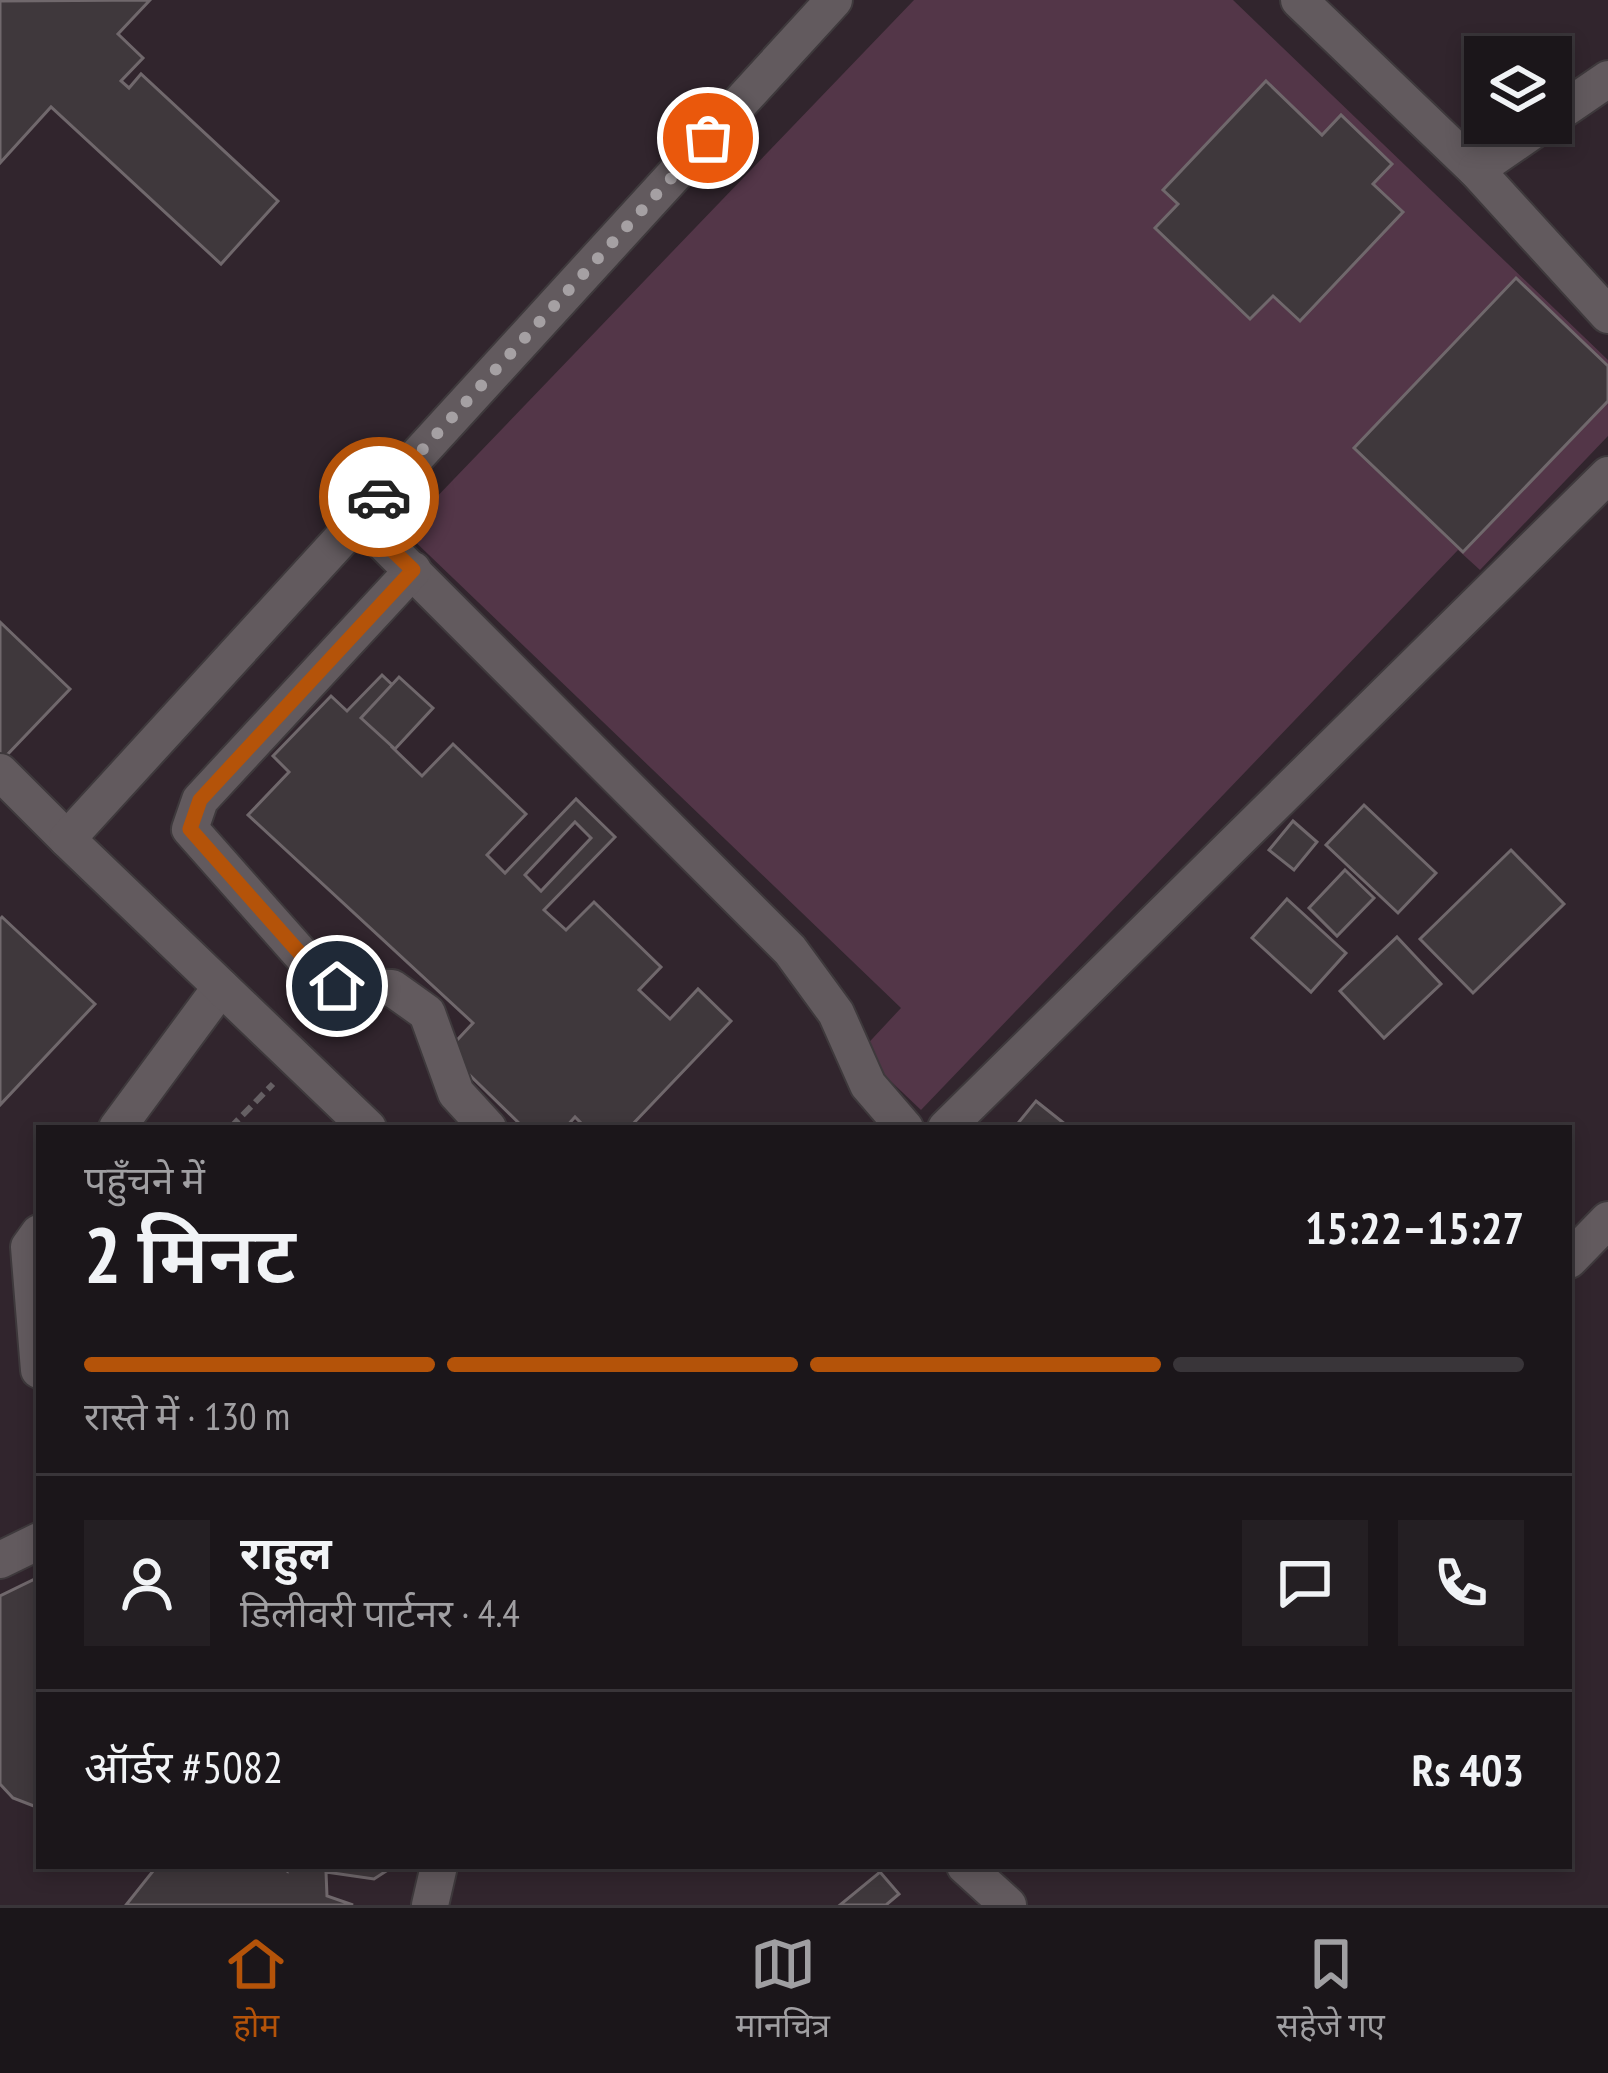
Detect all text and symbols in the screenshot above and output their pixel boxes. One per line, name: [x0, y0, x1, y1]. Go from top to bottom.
map controls: [1464, 36, 1572, 144]
button: layers: [1464, 36, 1572, 144]
pin: [657, 87, 759, 189]
icon: bag: [675, 105, 741, 171]
courier: [319, 437, 439, 557]
icon: car: [346, 464, 412, 530]
pin: [286, 935, 388, 1037]
icon: home: [304, 953, 370, 1019]
text: पहुँचने में: [84, 1154, 205, 1205]
text: 15:22–15:27: [1305, 1198, 1524, 1256]
text: 2 मिनट: [84, 1204, 296, 1305]
text: रास्ते में · 130 m: [84, 1390, 290, 1441]
button: person: [84, 1520, 210, 1646]
button: chat: [1242, 1520, 1368, 1646]
button: phone: [1398, 1520, 1524, 1646]
text: राहुल: [240, 1523, 332, 1581]
text: डिलीवरी पार्टनर · 4.4: [240, 1587, 520, 1638]
text: ऑर्डर #5082: [84, 1737, 283, 1795]
text: Rs 403: [1412, 1740, 1524, 1798]
tab: होम: [223, 1931, 289, 2050]
tab: मानचित्र: [736, 1931, 830, 2050]
tab: सहेजे गए: [1277, 1931, 1385, 2050]

